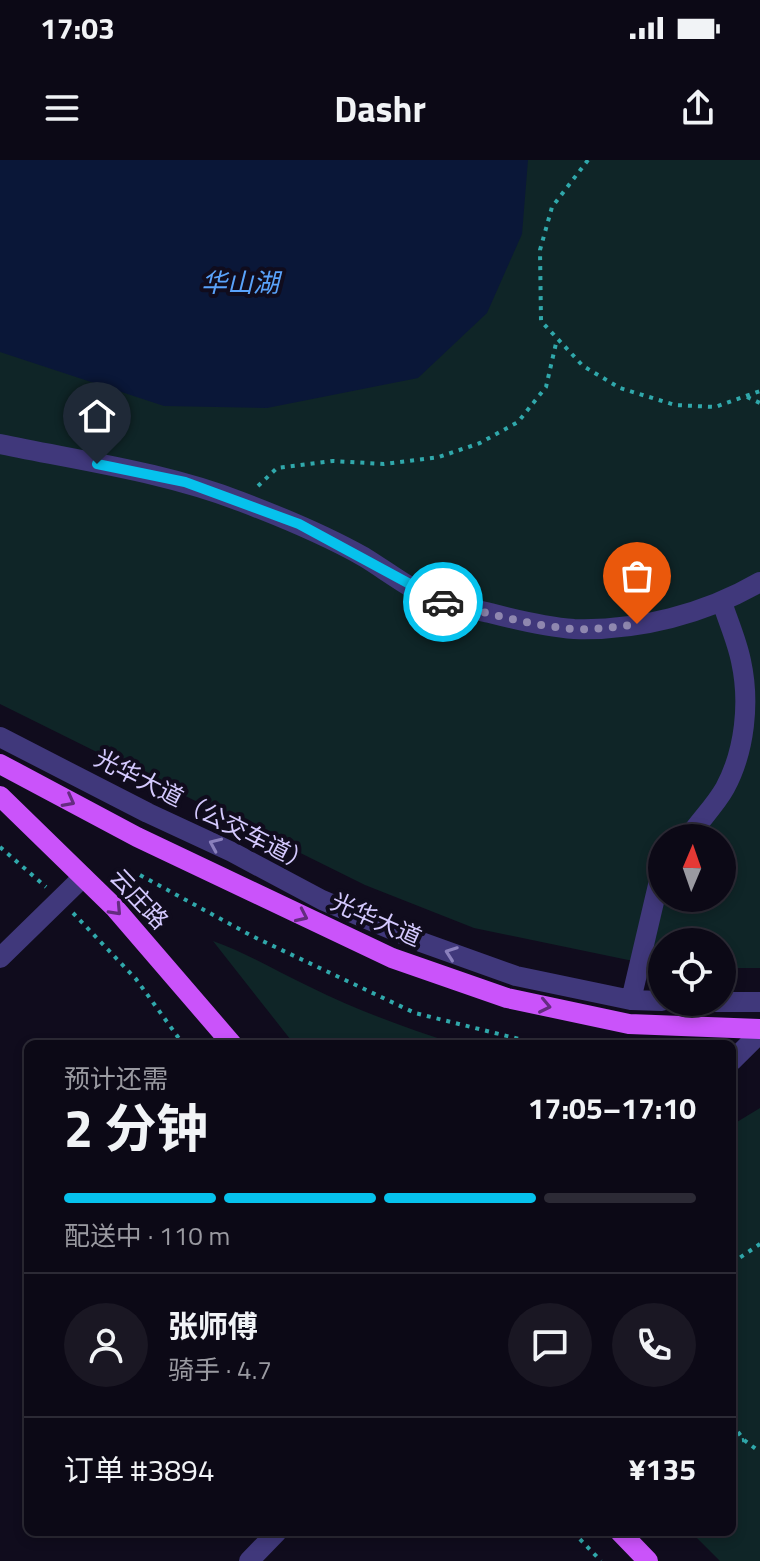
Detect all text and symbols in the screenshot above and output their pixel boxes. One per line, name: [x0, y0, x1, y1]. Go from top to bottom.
text: 17:03: [40, 5, 115, 51]
text: Dashr: [334, 81, 426, 136]
icon: menu: [40, 86, 84, 130]
icon: share: [676, 86, 720, 130]
water label: 华山湖: [201, 263, 283, 302]
pin: [63, 382, 131, 464]
icon: home: [75, 394, 119, 438]
pin: [603, 542, 671, 624]
icon: bag: [615, 554, 659, 598]
courier: [403, 562, 483, 642]
icon: car: [421, 580, 465, 624]
street label: 光华大道（公交车道）: [88, 740, 319, 881]
one-way arrow: [60, 791, 75, 807]
north arrow: [648, 824, 736, 912]
map controls: [648, 824, 736, 1016]
one-way arrow: [209, 838, 223, 854]
street label: 云庄路: [102, 860, 177, 937]
street label: 光华大道: [325, 883, 428, 955]
one-way arrow: [106, 900, 120, 915]
one-way arrow: [294, 906, 308, 922]
button: locate: [648, 928, 736, 1016]
one-way arrow: [444, 946, 458, 962]
one-way arrow: [538, 997, 551, 1014]
text: 预计还需: [64, 1059, 168, 1098]
text: 17:05–17:10: [528, 1085, 696, 1131]
text: 2 分钟: [64, 1088, 209, 1167]
text: 配送中 · 110 m: [64, 1216, 230, 1255]
button: person: [64, 1303, 148, 1387]
text: 张师傅: [168, 1303, 258, 1349]
button: chat: [508, 1303, 592, 1387]
button: phone: [612, 1303, 696, 1387]
text: 骑手 · 4.7: [168, 1350, 272, 1389]
text: ¥135: [629, 1446, 696, 1492]
text: 订单 #3894: [64, 1447, 215, 1493]

